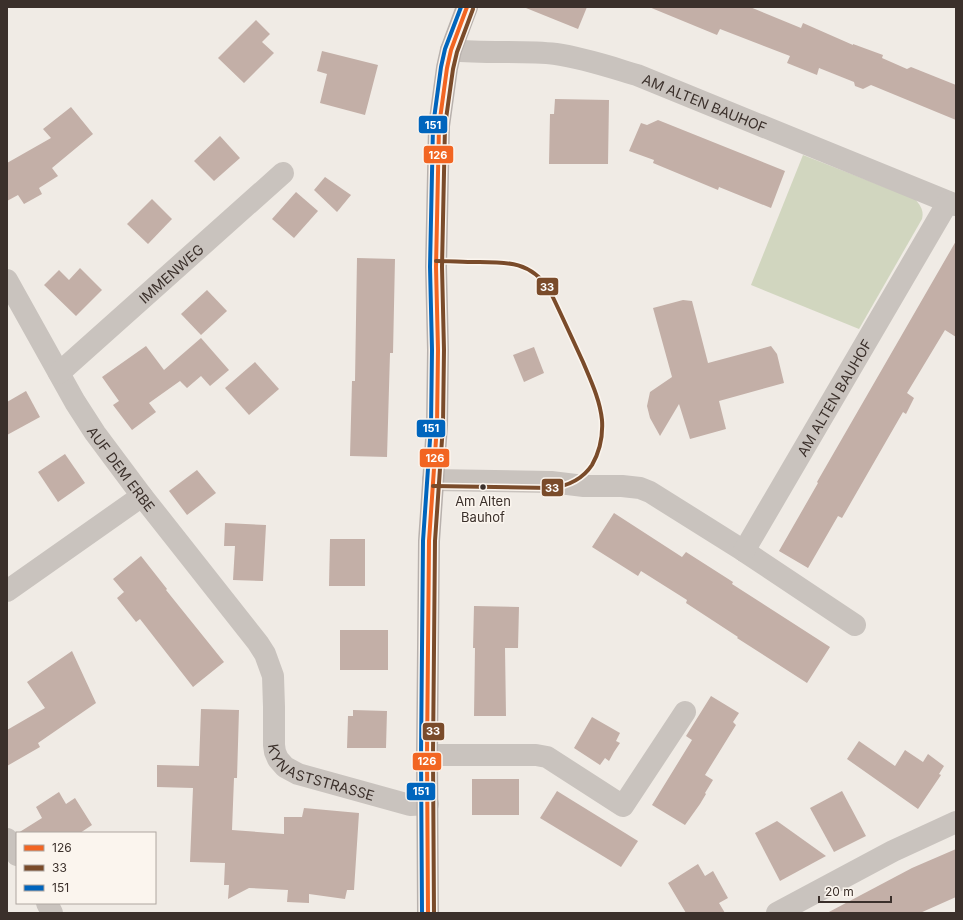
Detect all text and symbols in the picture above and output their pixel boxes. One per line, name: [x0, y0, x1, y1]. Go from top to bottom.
street label: AM ALTEN BAUHOF: [640, 70, 769, 136]
line badge: 151: [418, 115, 448, 134]
text: 151: [425, 118, 442, 132]
line badge: 126: [423, 145, 454, 164]
text: 126: [429, 148, 447, 162]
street label: IMMENWEG: [135, 240, 207, 306]
line badge: 33: [536, 277, 559, 296]
text: 33: [540, 280, 554, 294]
street label: AM ALTEN BAUHOF: [793, 336, 875, 459]
line badge: 151: [416, 419, 446, 438]
text: 151: [423, 421, 440, 435]
street label: AUF DEM ERBE: [84, 423, 159, 515]
line badge: 126: [419, 448, 450, 468]
text: 126: [426, 451, 444, 465]
line badge: 33: [541, 478, 564, 497]
text: 33: [545, 481, 559, 495]
marker: Am Alten Bauhof: [478, 482, 488, 492]
place label: Am Alten Bauhof: [455, 493, 511, 525]
line badge: 33: [422, 722, 445, 741]
text: 33: [426, 724, 440, 738]
street label: KYNASTSTRASSE: [265, 743, 377, 803]
line badge: 126: [412, 752, 442, 771]
text: 126: [418, 754, 436, 768]
line badge: 151: [406, 782, 436, 801]
text: 151: [413, 784, 430, 798]
legend: [16, 832, 156, 904]
text: 126: [52, 840, 72, 855]
text: 33: [52, 860, 67, 875]
scale bar: [819, 878, 891, 904]
text: 151: [52, 880, 69, 895]
text: 20 m: [825, 884, 854, 899]

